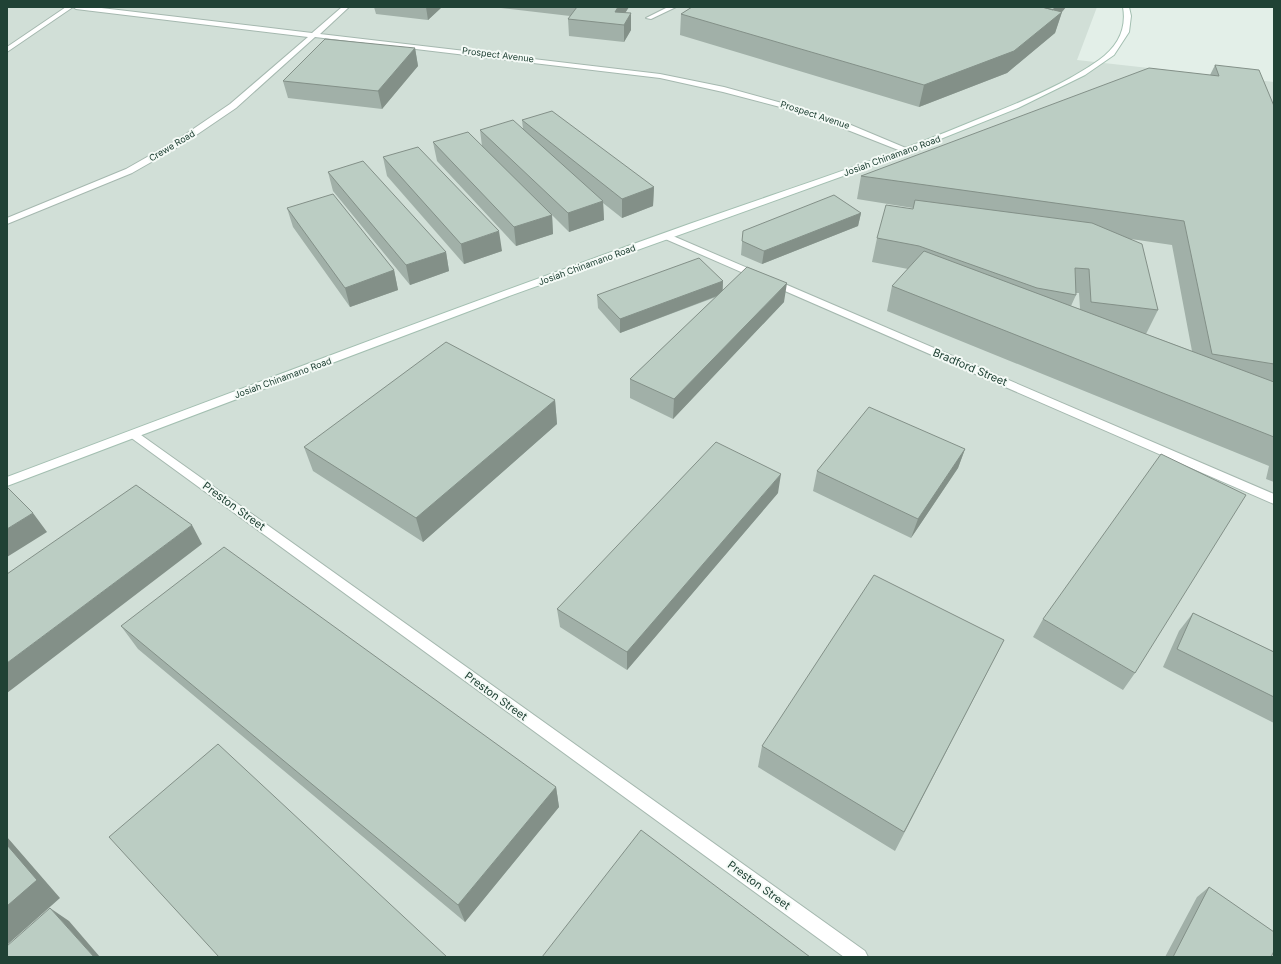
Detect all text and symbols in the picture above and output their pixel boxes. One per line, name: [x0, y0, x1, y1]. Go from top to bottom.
street label: Prospect Avenue: [462, 45, 535, 64]
street label: Prospect Avenue: [779, 98, 851, 131]
street label: Crewe Road: [147, 128, 197, 164]
street label: Josiah Chinamano Road: [842, 133, 942, 178]
street label: Josiah Chinamano Road: [537, 242, 637, 287]
street label: Bradford Street: [931, 345, 1010, 389]
street label: Josiah Chinamano Road: [233, 355, 333, 400]
street label: Preston Street: [200, 479, 268, 534]
street label: Preston Street: [462, 669, 530, 724]
street label: Preston Street: [725, 858, 793, 913]

